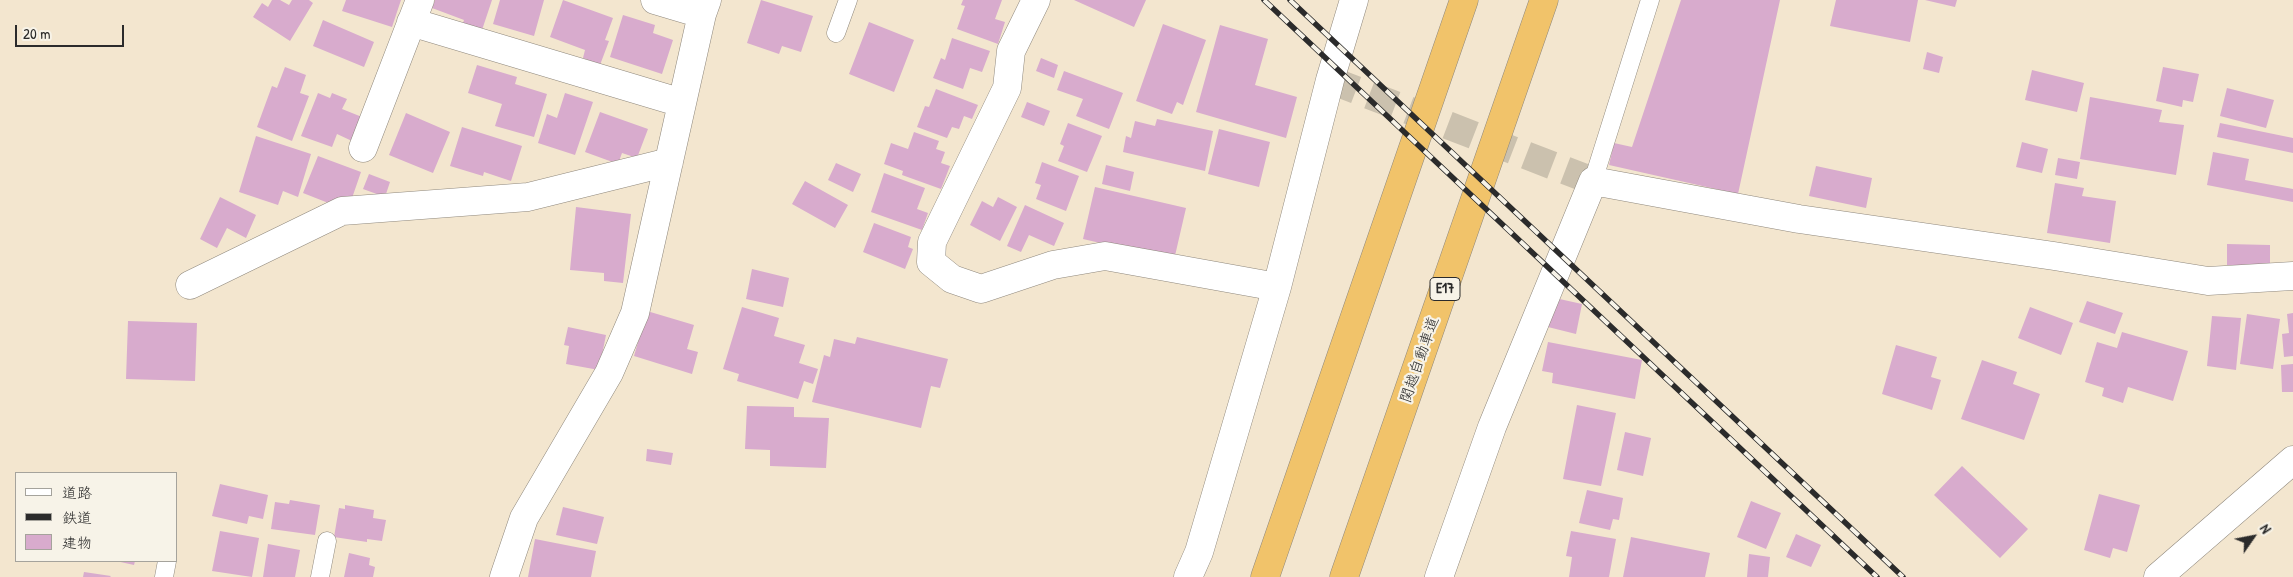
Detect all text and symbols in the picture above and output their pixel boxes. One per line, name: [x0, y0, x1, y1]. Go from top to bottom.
scale bar: [18, 15, 126, 47]
text: 20 m: [23, 23, 50, 44]
road number: E17: [1430, 278, 1460, 300]
street label: 関越自動車道: [1397, 315, 1443, 405]
legend: [15, 472, 178, 562]
text: 道路: [62, 482, 92, 503]
text: 鉄道: [62, 507, 92, 528]
north arrow: [2228, 512, 2278, 562]
text: N: [2256, 520, 2276, 537]
text: 建物: [62, 532, 92, 553]

